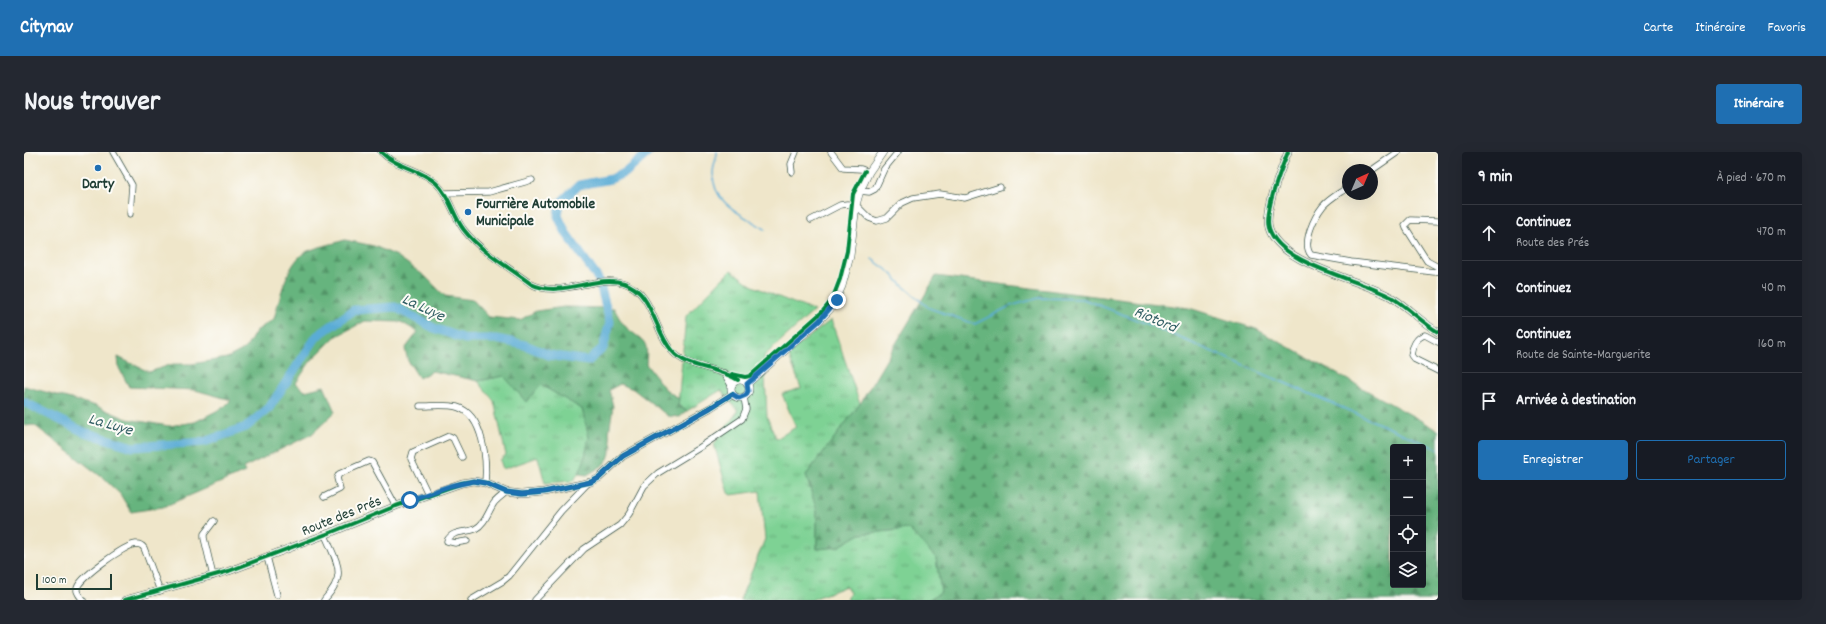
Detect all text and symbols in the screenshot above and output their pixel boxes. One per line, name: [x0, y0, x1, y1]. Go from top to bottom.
text: Citynav: [20, 15, 73, 42]
text: Carte: [1643, 18, 1673, 38]
text: Itinéraire: [1695, 18, 1745, 38]
text: Favoris: [1767, 18, 1806, 38]
text: Nous trouver: [24, 84, 160, 124]
button: Itinéraire: [1716, 84, 1802, 124]
marker: Darty: [93, 163, 103, 173]
north arrow: [1342, 164, 1378, 200]
text: 9 min: [1478, 166, 1512, 190]
text: À pied · 670 m: [1717, 169, 1786, 188]
place label: Darty: [82, 174, 115, 196]
place label: Fourrière Automobile Municipale: [476, 194, 595, 233]
marker: Fourrière Automobile Municipale: [463, 207, 473, 217]
text: Continuez: [1516, 212, 1571, 234]
icon: ahead: [1478, 222, 1500, 244]
text: 470 m: [1757, 223, 1786, 242]
text: Route des Prés: [1516, 234, 1589, 253]
icon: ahead: [1478, 278, 1500, 300]
text: Continuez: [1516, 278, 1571, 300]
text: 40 m: [1762, 279, 1786, 298]
water label: La Luye: [398, 288, 449, 329]
route end: [828, 291, 846, 309]
water label: Riotord: [1130, 301, 1182, 341]
text: Continuez: [1516, 324, 1571, 346]
icon: ahead: [1478, 334, 1500, 356]
text: 160 m: [1758, 335, 1786, 354]
text: Route de Sainte-Marguerite: [1516, 346, 1650, 365]
icon: arrive: [1478, 390, 1500, 412]
text: Arrivée à destination: [1516, 390, 1636, 412]
water label: La Luye: [86, 408, 136, 443]
button: Enregistrer: [1478, 440, 1628, 480]
button: Partager: [1636, 440, 1786, 480]
map controls: [1390, 444, 1426, 588]
button: +: [1390, 444, 1426, 480]
button: −: [1390, 480, 1426, 516]
street label: Route des Prés: [298, 491, 385, 543]
route start: [401, 491, 419, 509]
button: locate: [1390, 516, 1426, 552]
button: layers: [1390, 552, 1426, 588]
scale bar: [36, 572, 112, 591]
text: 100 m: [42, 573, 66, 589]

